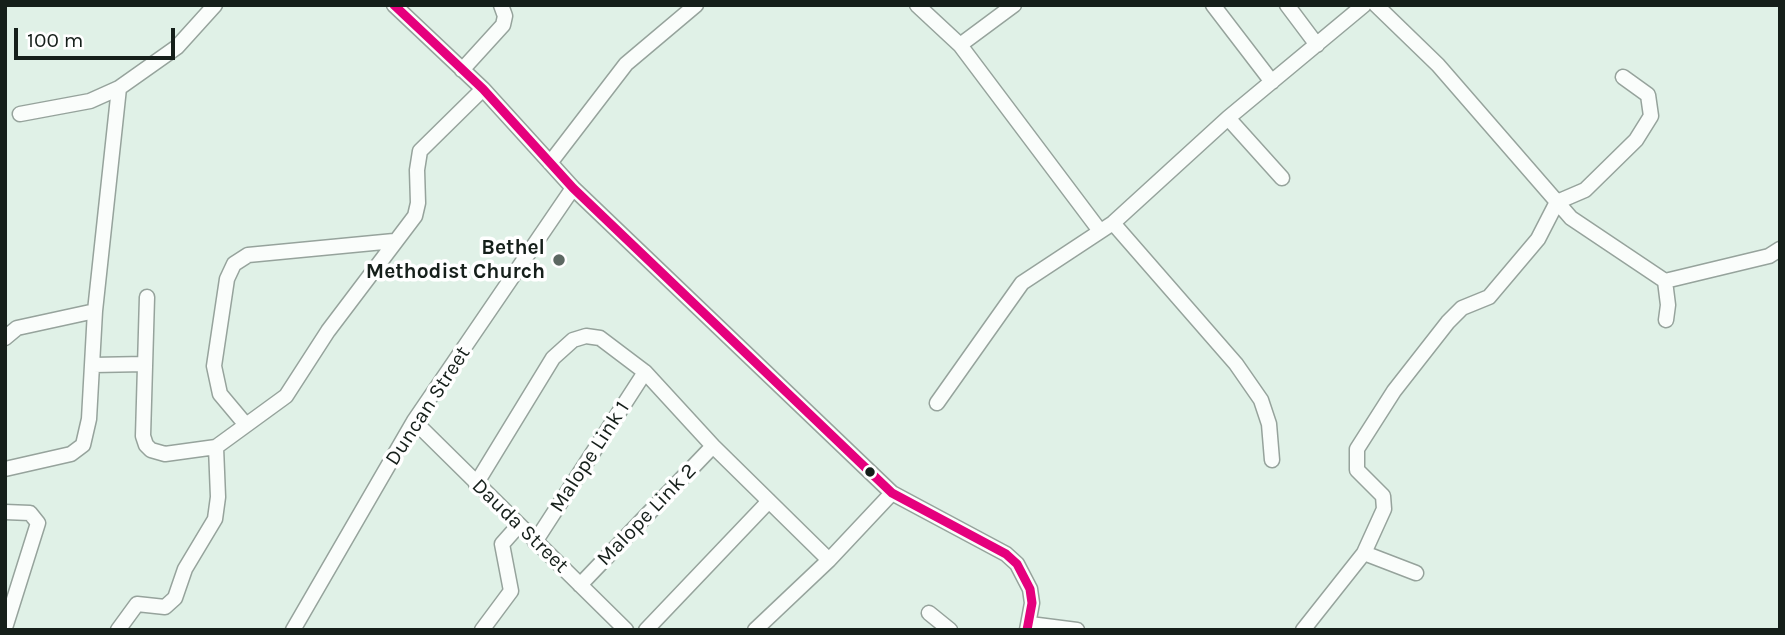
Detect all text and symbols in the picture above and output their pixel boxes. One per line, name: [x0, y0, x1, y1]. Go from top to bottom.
scale bar: [18, 14, 178, 58]
text: 100 m: [27, 28, 84, 52]
place label: Bethel Methodist Church: [366, 235, 545, 285]
marker: Bethel Methodist Church: [551, 252, 567, 268]
street label: Duncan Street: [380, 342, 476, 470]
street label: Malope Link 1: [545, 397, 635, 517]
street label: Malope Link 2: [592, 459, 702, 571]
unlabelled marker: [863, 465, 877, 479]
street label: Dauda Street: [466, 474, 574, 578]

